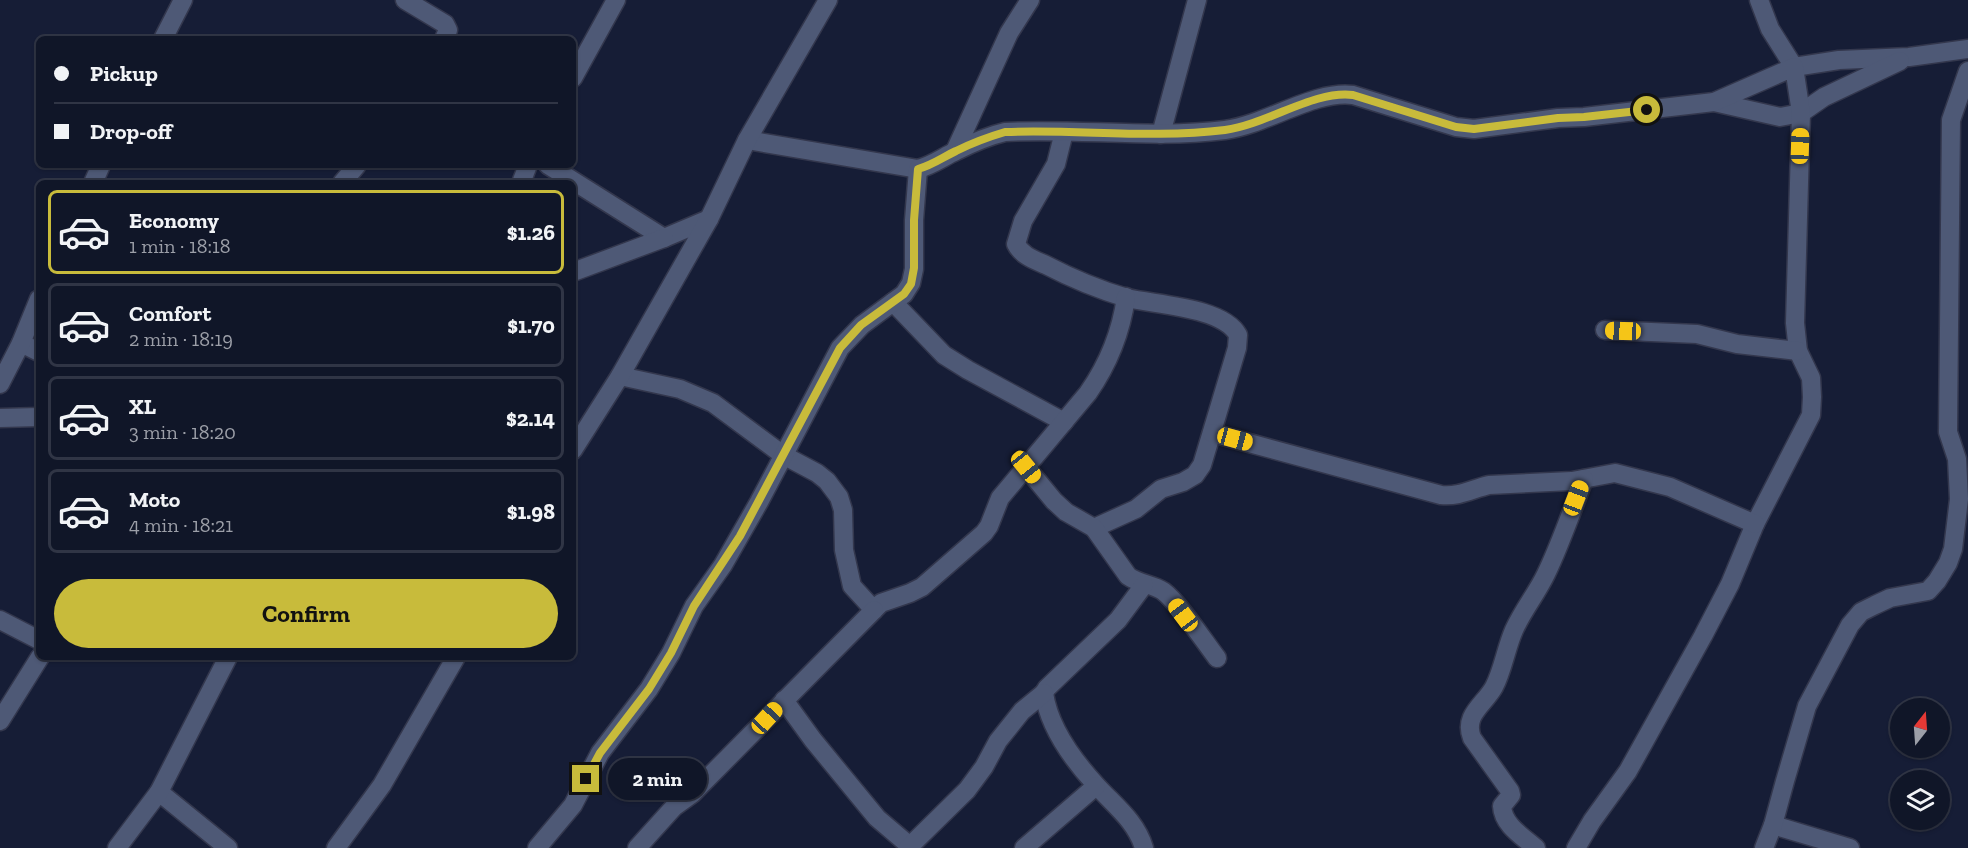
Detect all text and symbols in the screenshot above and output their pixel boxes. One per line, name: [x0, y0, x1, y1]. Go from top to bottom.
text: Pickup: [90, 60, 158, 87]
route start: [1633, 96, 1660, 123]
text: Drop-off: [90, 118, 172, 145]
car: [1790, 128, 1810, 164]
icon: car: [57, 205, 111, 259]
text: Economy: [129, 207, 219, 234]
text: $1.26: [507, 219, 555, 246]
text: 1 min · 18:18: [129, 234, 230, 258]
icon: car: [57, 298, 111, 352]
text: Comfort: [129, 300, 211, 327]
text: $1.70: [507, 312, 555, 339]
car: [1605, 321, 1641, 341]
text: 2 min · 18:19: [129, 327, 233, 351]
icon: car: [57, 391, 111, 445]
text: XL: [129, 393, 156, 420]
text: $2.14: [506, 405, 555, 432]
text: 3 min · 18:20: [129, 420, 236, 444]
car: [1215, 426, 1255, 452]
car: [1008, 447, 1044, 487]
car: [1561, 478, 1591, 518]
icon: car: [57, 484, 111, 538]
text: Moto: [129, 486, 180, 513]
text: $1.98: [507, 498, 555, 525]
text: 4 min · 18:21: [129, 513, 233, 537]
button: Confirm: [54, 579, 558, 648]
car: [1165, 595, 1201, 635]
north arrow: [1890, 698, 1950, 758]
map controls: [1890, 698, 1950, 830]
car: [748, 699, 786, 737]
callout: 2 min: [607, 758, 706, 800]
route end: [572, 765, 599, 792]
text: 2 min: [633, 767, 682, 791]
button: layers: [1890, 770, 1950, 830]

